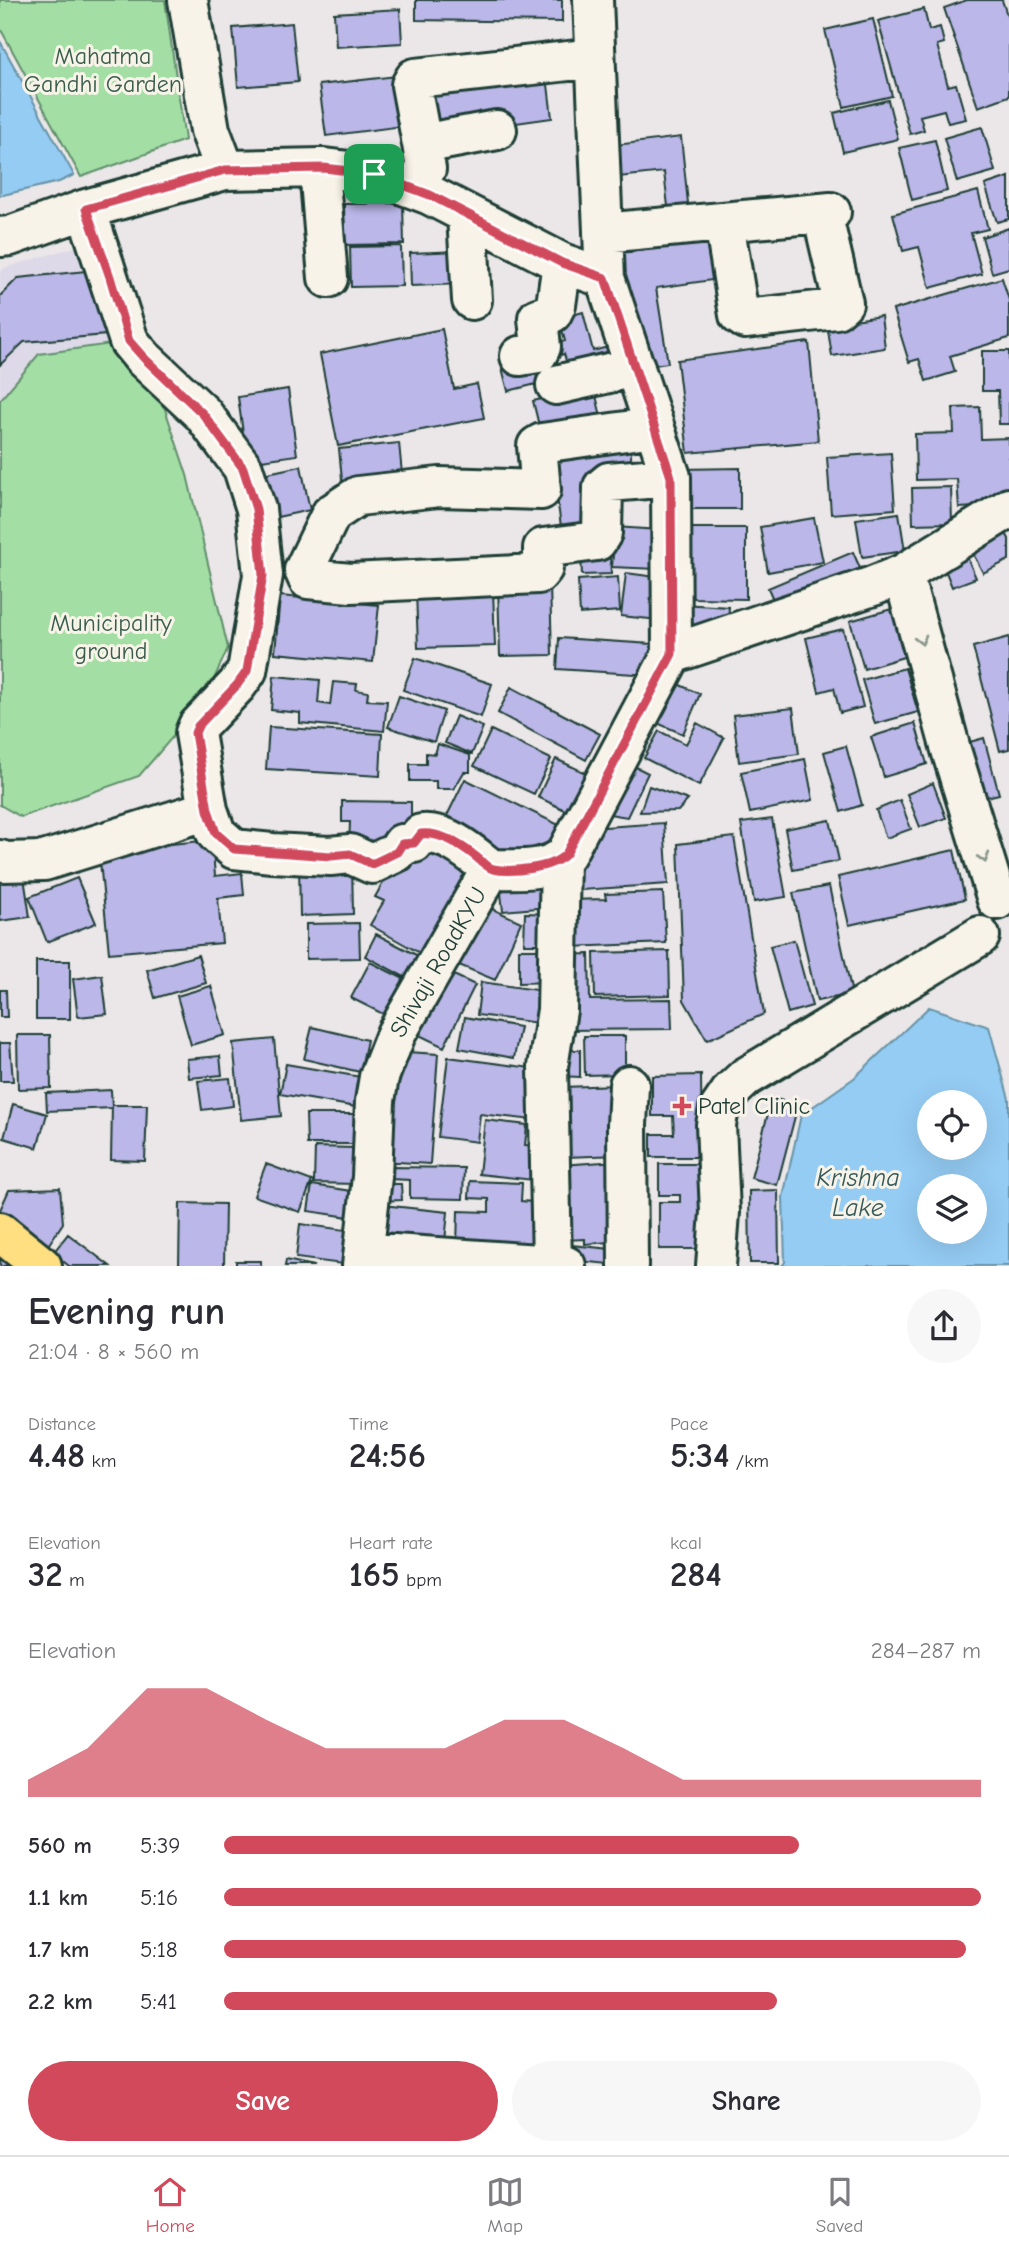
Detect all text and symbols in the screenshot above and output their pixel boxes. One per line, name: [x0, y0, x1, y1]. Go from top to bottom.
park label: Mahatma Gandhi Garden: [24, 42, 182, 98]
pin: [344, 144, 404, 204]
icon: arrive: [355, 155, 393, 193]
park label: Municipality ground: [50, 609, 172, 665]
one-way arrow: [913, 634, 927, 646]
one-way arrow: [976, 852, 990, 864]
street label: Shivaji RoadKYU: [384, 882, 492, 1042]
map controls: [917, 1090, 987, 1244]
button: locate: [917, 1090, 987, 1160]
place label: Patel Clinic: [698, 1092, 810, 1120]
marker: Patel Clinic: [672, 1096, 692, 1116]
water label: Krishna Lake: [816, 1163, 900, 1223]
button: layers: [917, 1174, 987, 1244]
button: share: [907, 1289, 981, 1363]
text: Evening run: [28, 1290, 225, 1334]
text: 21:04 · 8 × 560 m: [28, 1338, 199, 1365]
text: Distance: [28, 1413, 96, 1435]
text: Time: [349, 1413, 388, 1435]
text: Pace: [670, 1413, 708, 1435]
text: 4.48: [28, 1435, 85, 1476]
text: 24:56: [349, 1435, 426, 1476]
text: 5:34: [670, 1435, 730, 1476]
text: km: [85, 1450, 116, 1472]
text: /km: [730, 1450, 769, 1472]
text: Elevation: [28, 1532, 101, 1554]
text: Heart rate: [349, 1532, 433, 1554]
text: kcal: [670, 1532, 702, 1554]
text: 32: [28, 1554, 63, 1595]
text: 165: [349, 1554, 400, 1595]
text: 284: [670, 1554, 722, 1595]
text: m: [63, 1569, 85, 1591]
text: bpm: [400, 1569, 442, 1591]
text: Elevation: [28, 1637, 116, 1664]
text: 284–287 m: [871, 1637, 981, 1664]
text: 560 m: [28, 1832, 92, 1859]
text: 5:39: [140, 1832, 180, 1859]
text: 1.1 km: [28, 1884, 88, 1911]
text: 5:16: [140, 1884, 178, 1911]
text: 1.7 km: [28, 1936, 89, 1963]
text: 5:18: [140, 1936, 178, 1963]
text: 2.2 km: [28, 1988, 93, 2015]
text: 5:41: [140, 1988, 177, 2015]
button: Save: [28, 2061, 498, 2141]
button: Share: [512, 2061, 981, 2141]
tab: Home: [146, 2173, 195, 2237]
tab: Map: [486, 2173, 524, 2237]
tab: Saved: [816, 2173, 863, 2237]

